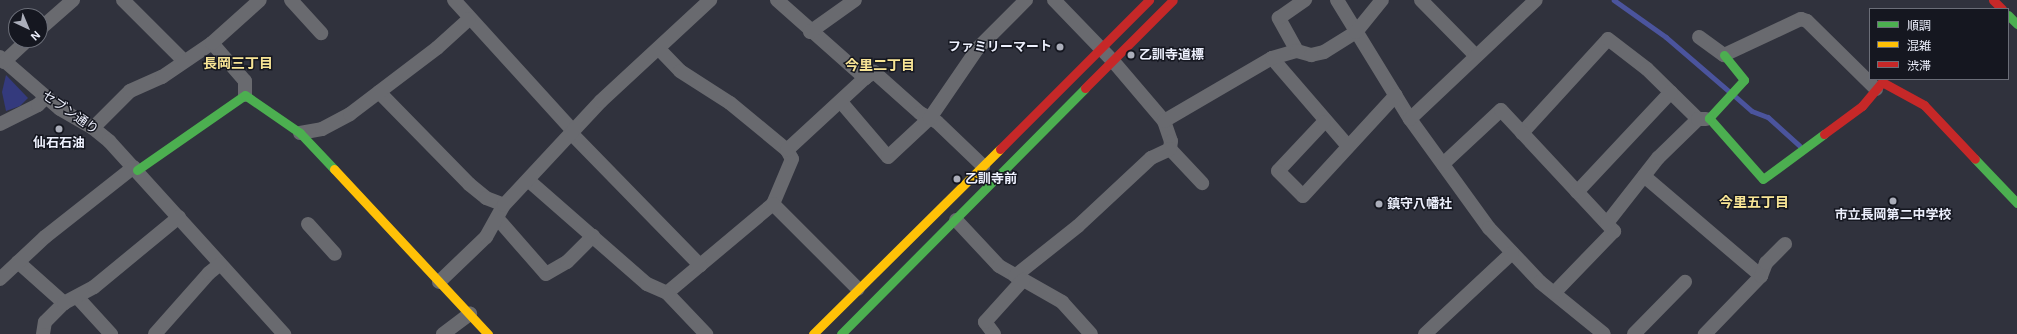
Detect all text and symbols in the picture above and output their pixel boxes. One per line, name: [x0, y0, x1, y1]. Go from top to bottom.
north arrow: [8, 8, 48, 48]
legend: [1869, 8, 2009, 80]
text: 順調: [1907, 19, 1931, 33]
text: N: [29, 29, 43, 43]
place label: ファミリーマート: [948, 39, 1052, 55]
text: 混雑: [1907, 39, 1931, 53]
marker: ファミリーマート: [1055, 42, 1065, 52]
place label: 乙訓寺道標: [1139, 47, 1204, 63]
marker: 乙訓寺道標: [1126, 50, 1136, 60]
district label: 長岡三丁目: [203, 55, 273, 71]
district label: 今里二丁目: [845, 57, 915, 73]
text: 渋滞: [1907, 59, 1931, 73]
street label: セブン通り: [39, 88, 101, 138]
marker: 仙石石油: [54, 124, 64, 134]
place label: 仙石石油: [33, 135, 85, 151]
place label: 乙訓寺前: [965, 171, 1017, 187]
marker: 乙訓寺前: [952, 174, 962, 184]
district label: 今里五丁目: [1719, 194, 1789, 210]
place label: 鎮守八幡社: [1387, 196, 1452, 212]
marker: 市立長岡第二中学校: [1888, 196, 1898, 206]
marker: 鎮守八幡社: [1374, 199, 1384, 209]
place label: 市立長岡第二中学校: [1835, 207, 1951, 223]

